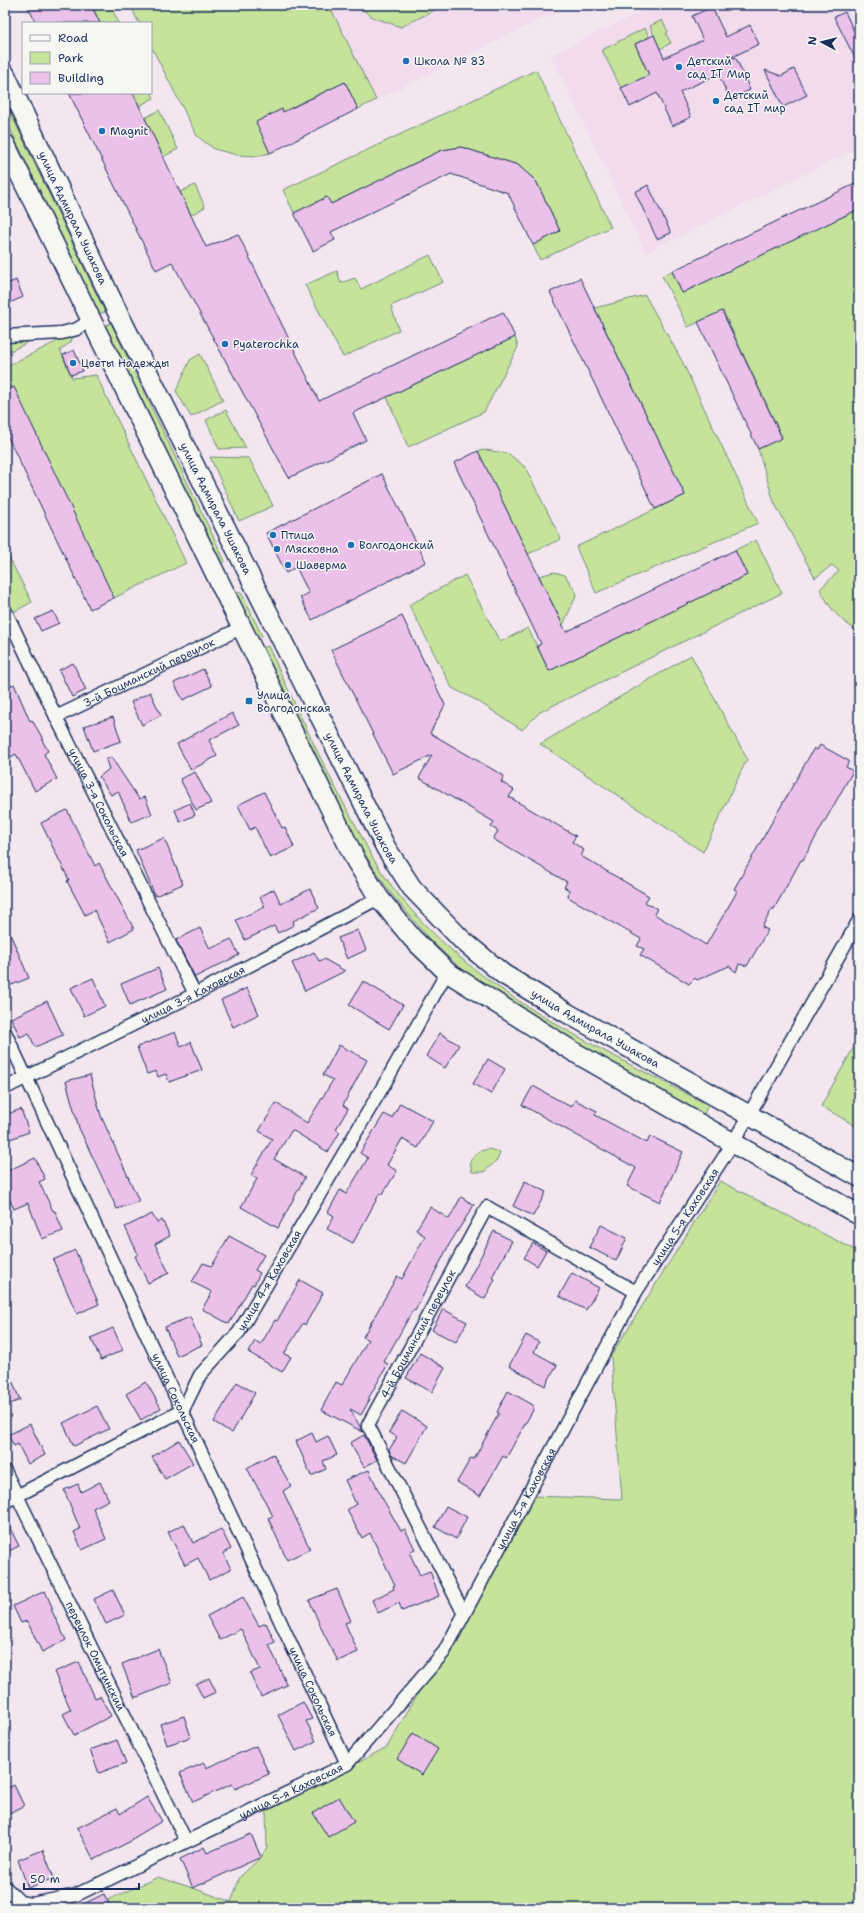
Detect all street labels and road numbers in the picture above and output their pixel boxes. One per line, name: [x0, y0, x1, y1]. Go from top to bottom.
street label: улица Адмирала Ушакова: [35, 149, 111, 287]
street label: улица Адмирала Ушакова: [177, 440, 255, 577]
street label: 3-й Боцманский переулок: [81, 634, 217, 710]
street label: улица Адмирала Ушакова: [322, 730, 402, 867]
street label: улица 3-я Сокольская: [65, 745, 132, 859]
street label: улица 3-я Каховская: [138, 962, 248, 1027]
street label: улица Адмирала Ушакова: [528, 985, 662, 1071]
street label: улица 5-я Каховская: [647, 1165, 722, 1269]
street label: улица 4-я Каховская: [234, 1227, 305, 1334]
street label: 4-й Боцманский переулок: [377, 1267, 459, 1401]
street label: улица Сокольская: [148, 1350, 204, 1446]
street label: улица 5-я Каховская: [492, 1445, 559, 1553]
street label: переулок Омутинский: [62, 1599, 129, 1713]
street label: улица Сокольская: [286, 1644, 341, 1739]
street label: улица 5-я Каховская: [236, 1760, 345, 1823]

